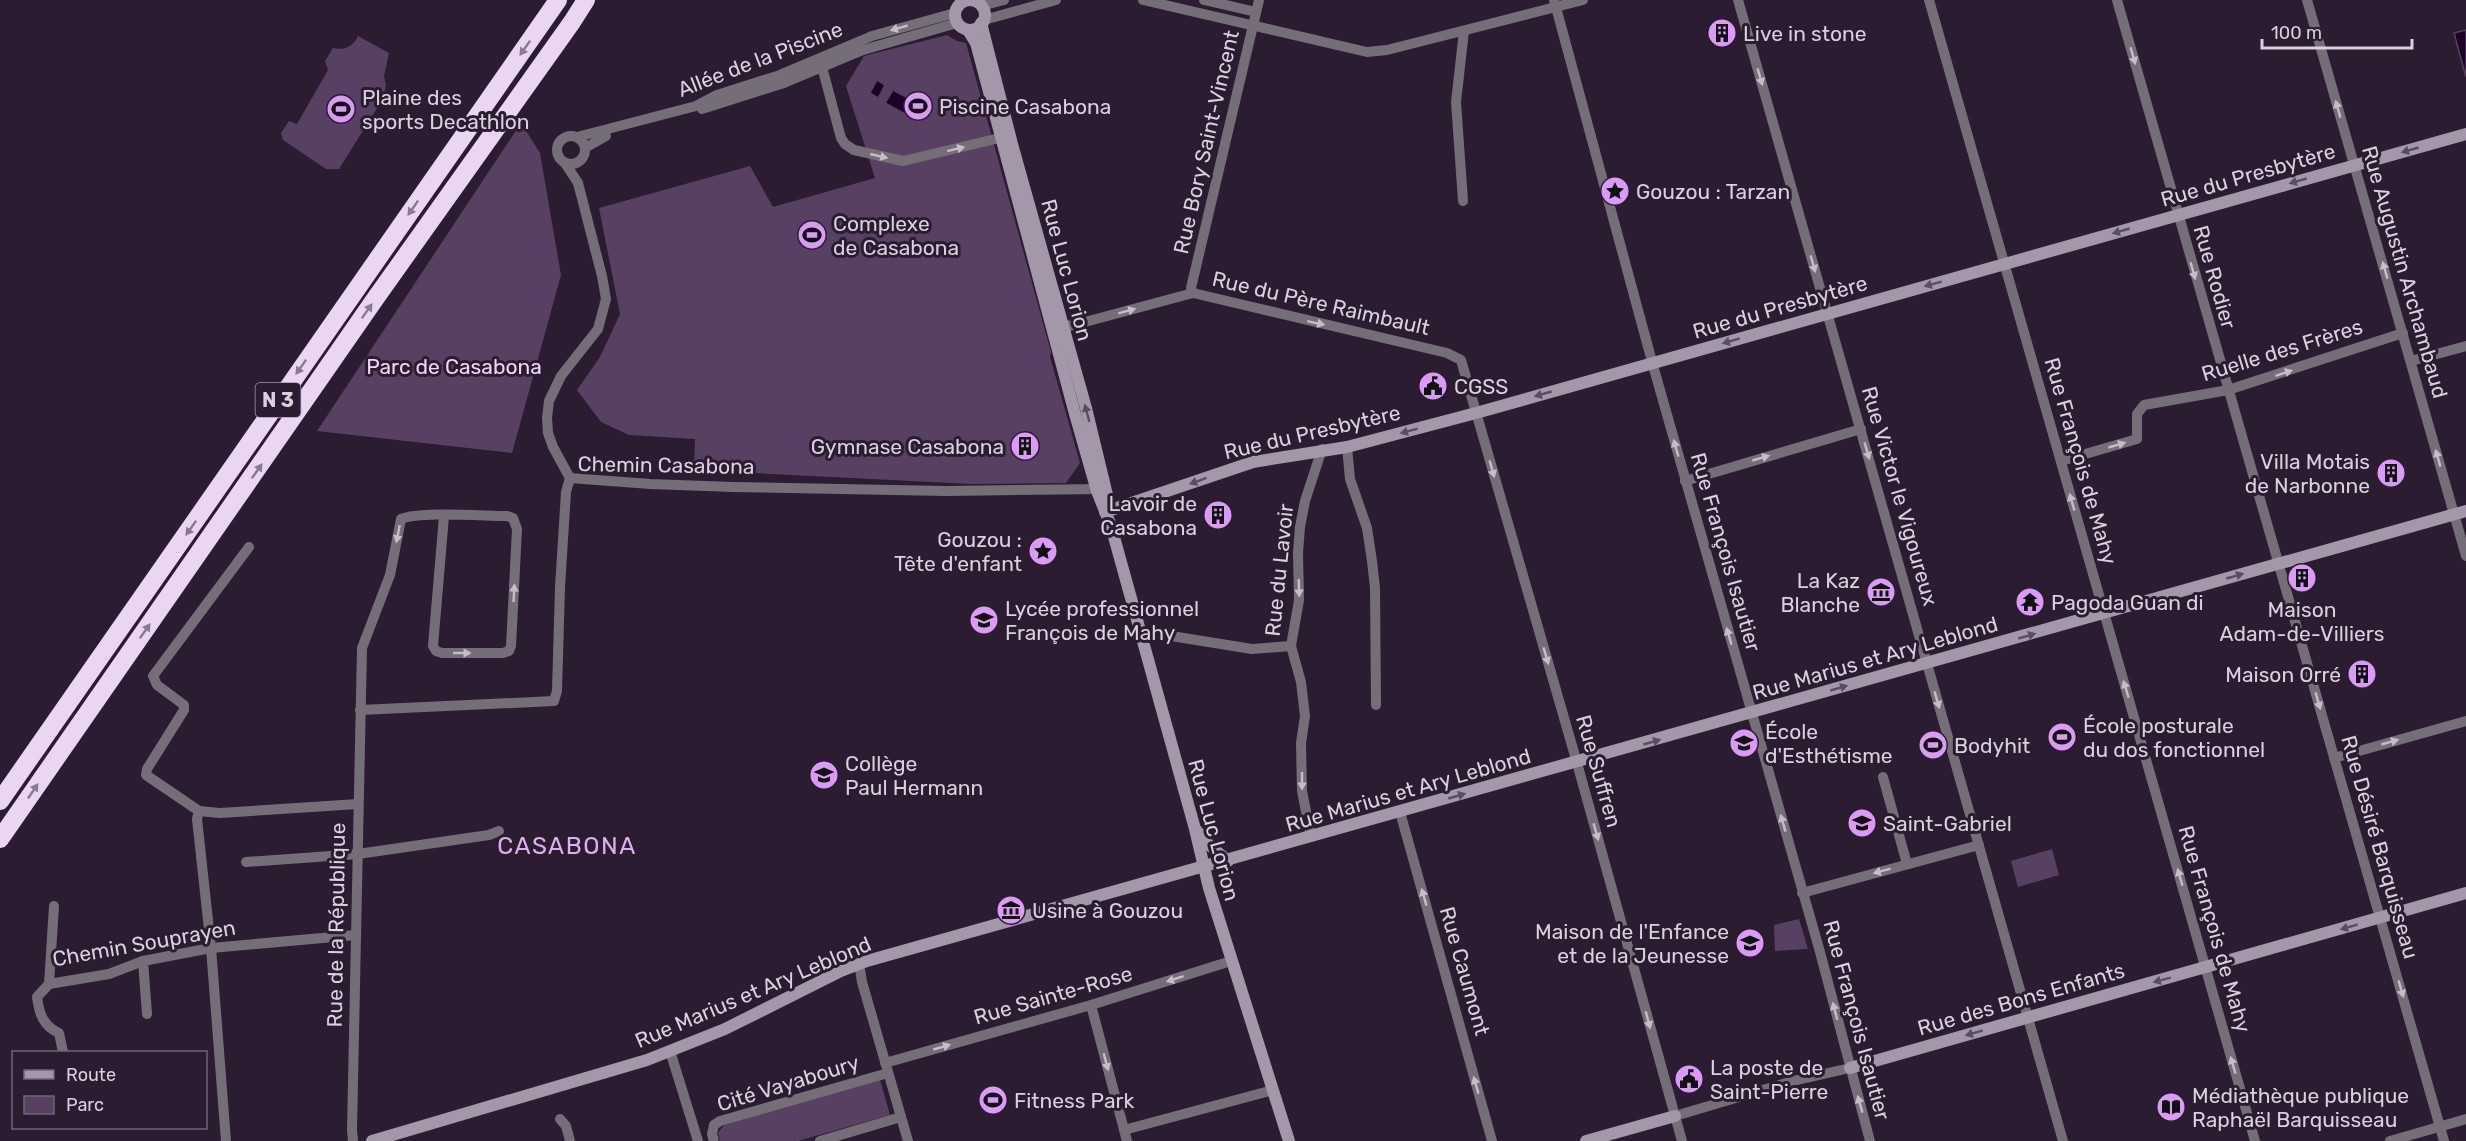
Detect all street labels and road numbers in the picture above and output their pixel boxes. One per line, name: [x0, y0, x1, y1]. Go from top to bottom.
street label: Allée de la Piscine: [674, 16, 846, 102]
street label: Rue Bory Saint-Vincent: [1168, 28, 1244, 256]
street label: Rue du Presbytère: [2158, 138, 2338, 212]
street label: Rue Augustin Archambaud: [2357, 143, 2453, 401]
street label: Rue Luc Lorion: [1036, 196, 1098, 344]
street label: Rue Rodier: [2188, 222, 2242, 332]
street label: Rue du Père Raimbault: [1210, 266, 1432, 340]
street label: Rue du Presbytère: [1690, 270, 1870, 344]
street label: Ruelle des Frères: [2198, 314, 2366, 386]
street label: Rue François de Mahy: [2040, 355, 2123, 568]
road number: N 3: [256, 383, 300, 417]
street label: Rue Victor le Vigoureux: [1857, 383, 1943, 609]
street label: Rue du Presbytère: [1221, 400, 1403, 464]
street label: Rue François Isautier: [1686, 450, 1766, 654]
street label: Chemin Casabona: [577, 451, 755, 479]
street label: Rue du Lavoir: [1260, 502, 1298, 638]
street label: Rue Marius et Ary Leblond: [1749, 611, 2001, 705]
street label: Rue Suffren: [1571, 712, 1627, 830]
street label: Rue Désiré Barquisseau: [2336, 733, 2424, 961]
street label: Rue Marius et Ary Leblond: [1282, 743, 1534, 837]
street label: Rue Luc Lorion: [1183, 756, 1245, 904]
street label: Rue de la République: [322, 822, 350, 1028]
street label: Rue François de Mahy: [2174, 823, 2257, 1036]
street label: Rue Caumont: [1435, 904, 1495, 1038]
street label: Chemin Souprayen: [51, 915, 237, 971]
street label: Rue François Isautier: [1818, 917, 1896, 1123]
street label: Rue Marius et Ary Leblond: [631, 931, 875, 1053]
street label: Rue des Bons Enfants: [1915, 957, 2127, 1041]
street label: Rue Sainte-Rose: [971, 960, 1135, 1030]
street label: Cité Vayaboury: [714, 1049, 862, 1116]

